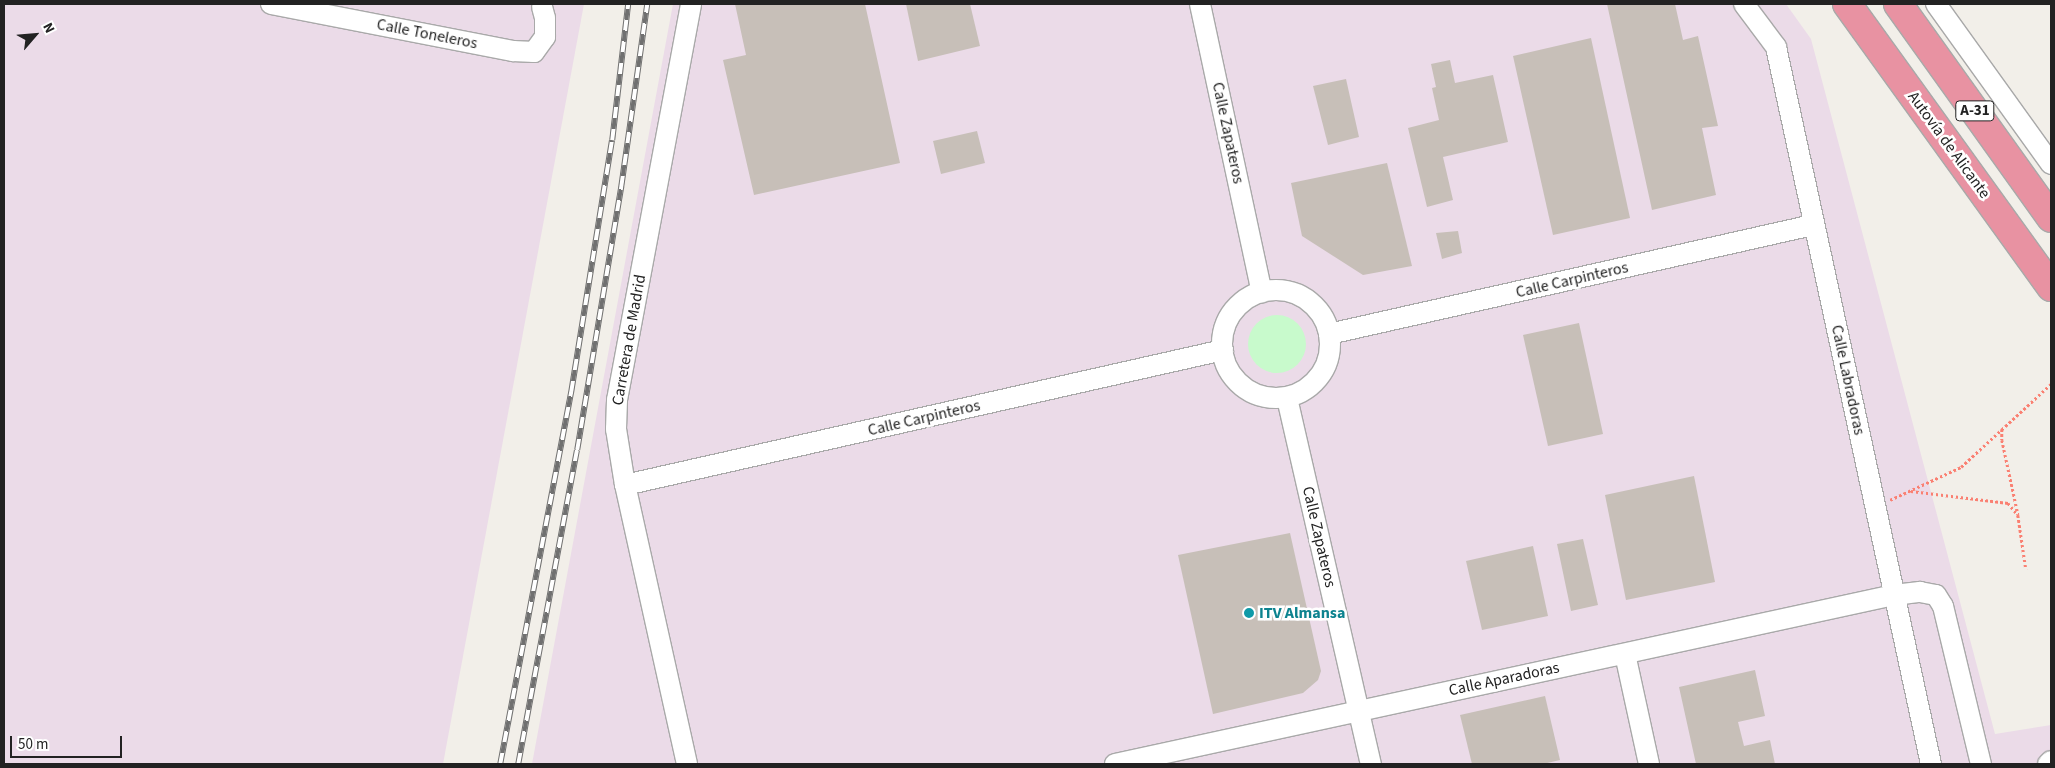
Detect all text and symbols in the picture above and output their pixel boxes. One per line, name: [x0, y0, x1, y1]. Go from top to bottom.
north arrow: [10, 10, 60, 60]
street label: Calle Toneleros: [375, 15, 479, 53]
text: N: [37, 20, 59, 37]
street label: Calle Zapateros: [1208, 80, 1248, 186]
street label: Autovía de Alicante: [1904, 88, 1994, 202]
road number: A-31: [1955, 98, 1995, 124]
street label: Calle Carpinteros: [1514, 258, 1630, 302]
street label: Carretera de Madrid: [608, 273, 650, 407]
street label: Calle Labradoras: [1827, 323, 1869, 437]
street label: Calle Carpinteros: [866, 396, 982, 440]
street label: Calle Zapateros: [1298, 485, 1340, 589]
place label: ITV Almansa: [1259, 603, 1345, 623]
marker: ITV Almansa: [1243, 607, 1255, 619]
street label: Calle Aparadoras: [1447, 658, 1561, 700]
scale bar: [12, 726, 125, 758]
text: 50 m: [18, 734, 48, 755]

